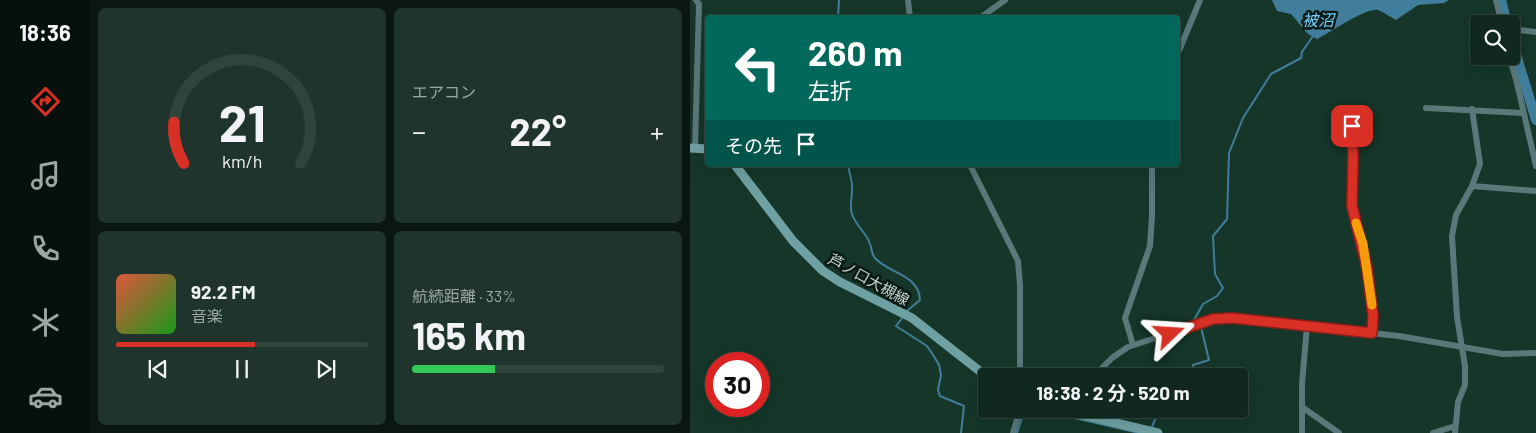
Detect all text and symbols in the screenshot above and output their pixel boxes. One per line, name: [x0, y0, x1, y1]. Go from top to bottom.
water label: 被沼: [1302, 10, 1336, 29]
map controls: [1470, 15, 1520, 65]
button: search: [1470, 15, 1520, 65]
text: 18:36: [19, 19, 71, 45]
text: 260 m: [808, 31, 903, 73]
icon: left: [725, 35, 790, 100]
text: 左折: [808, 77, 852, 103]
text: エアコン: [412, 82, 476, 101]
icon: directions: [28, 84, 63, 119]
text: 21: [218, 90, 266, 152]
pin: [1331, 105, 1373, 147]
text: 22°: [510, 108, 566, 154]
icon: arrive: [1338, 112, 1366, 140]
text: −: [412, 114, 426, 148]
text: +: [650, 114, 664, 148]
icon: arrive: [792, 130, 820, 158]
text: その先: [725, 134, 782, 157]
text: km/h: [222, 150, 262, 172]
icon: music: [28, 158, 63, 193]
icon: phone: [28, 231, 63, 266]
street label: 芦ノ口大槻線: [825, 249, 913, 309]
text: 92.2 FM: [191, 280, 256, 303]
text: 航続距離 · 33%: [412, 286, 516, 305]
icon: climate: [28, 305, 63, 340]
text: 音楽: [191, 306, 223, 325]
position arrow: [1143, 307, 1195, 359]
text: 165 km: [412, 312, 526, 358]
speed limit sign: 30: [705, 352, 770, 417]
icon: previous: [144, 355, 172, 383]
icon: pause: [228, 355, 256, 383]
icon: next: [312, 355, 340, 383]
icon: car: [28, 379, 63, 414]
text: 18:38 · 2 分 · 520 m: [1036, 381, 1190, 404]

